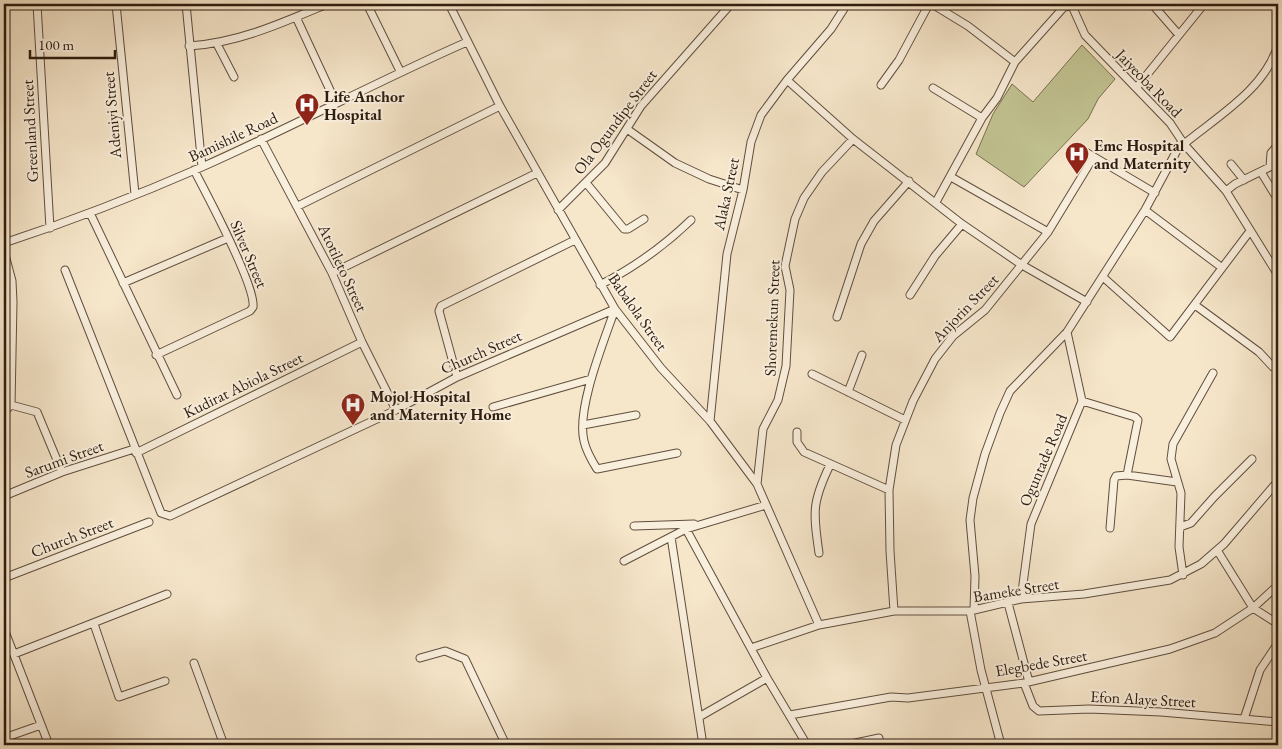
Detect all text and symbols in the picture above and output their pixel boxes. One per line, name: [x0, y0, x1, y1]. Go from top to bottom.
scale bar: [30, 28, 115, 60]
text: 100 m: [38, 35, 75, 54]
street label: Jaiyeoba Road: [1110, 43, 1188, 122]
street label: Ola Ogundipe Street: [569, 65, 661, 179]
street label: Adeniyi Street: [98, 71, 126, 160]
street label: Greenland Street: [17, 79, 43, 183]
place label: Life Anchor Hospital: [324, 86, 405, 125]
hospital icon: Life Anchor Hospital: [294, 92, 320, 126]
street label: Bamishile Road: [185, 107, 282, 167]
place label: Emc Hospital and Maternity: [1094, 135, 1191, 174]
hospital icon: Emc Hospital and Maternity: [1064, 141, 1090, 175]
street label: Alaka Street: [708, 156, 744, 233]
street label: Silver Street: [225, 217, 273, 291]
street label: Atotileto Street: [313, 220, 372, 315]
street label: Shoremekun Street: [759, 259, 785, 377]
street label: Babalola Street: [604, 269, 672, 355]
street label: Anjorin Street: [926, 269, 1003, 347]
street label: Church Street: [437, 325, 525, 379]
street label: Kudirat Abiola Street: [180, 347, 306, 423]
place label: Mojol Hospital and Maternity Home: [370, 386, 511, 425]
hospital icon: Mojol Hospital and Maternity Home: [340, 392, 366, 426]
street label: Oguntade Road: [1014, 410, 1072, 509]
street label: Sarumi Street: [22, 435, 106, 483]
street label: Church Street: [28, 512, 116, 562]
street label: Bameke Street: [972, 573, 1060, 607]
street label: Elegbede Street: [993, 645, 1089, 681]
street label: Efon Alaye Street: [1090, 686, 1196, 712]

